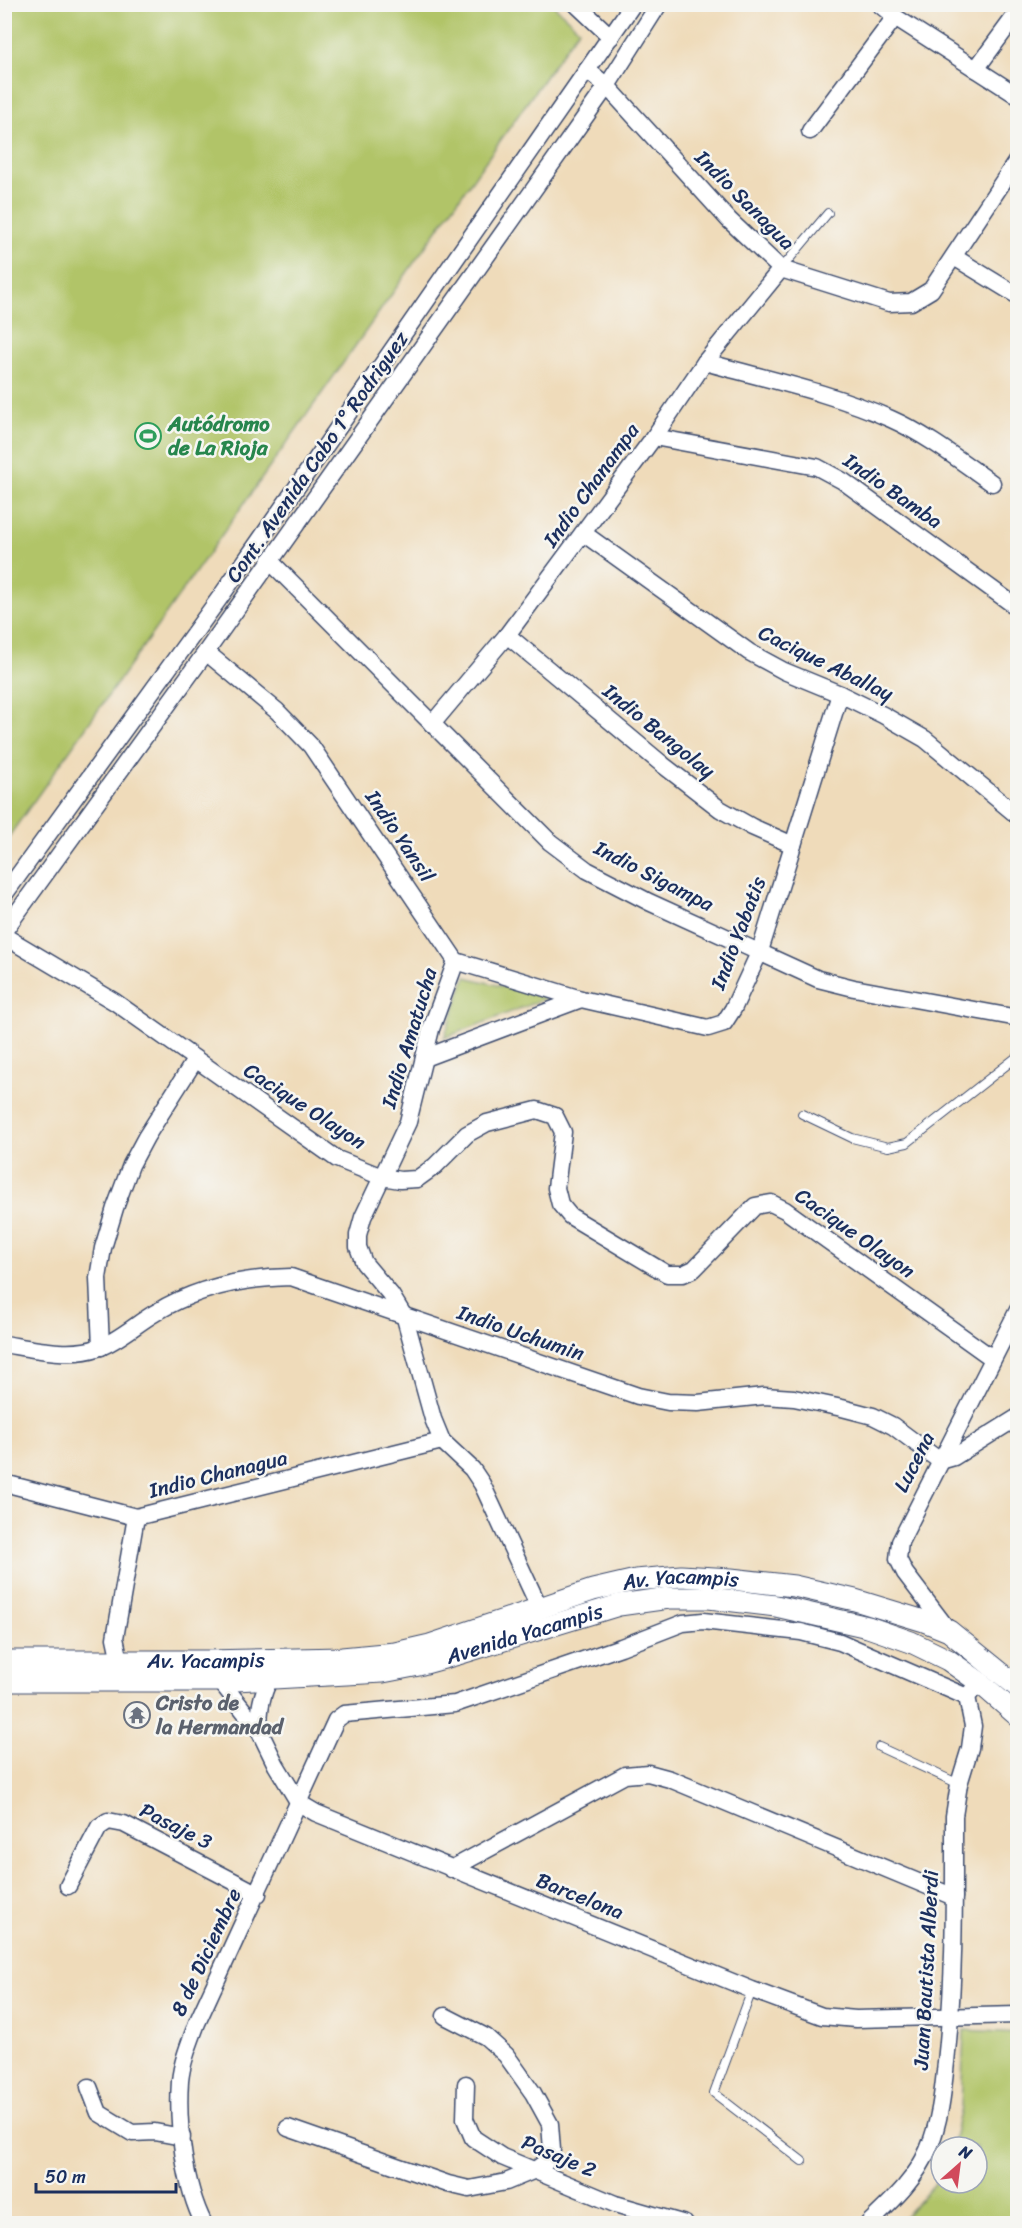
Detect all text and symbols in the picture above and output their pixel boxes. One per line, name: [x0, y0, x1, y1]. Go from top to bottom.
street label: Indio Sanagua: [685, 140, 805, 260]
street label: Cont. Avenida Cabo 1° Rodriguez: [215, 322, 419, 591]
place label: Autódromo de La Rioja: [167, 405, 270, 467]
street label: Indio Chanampa: [532, 414, 650, 556]
sports icon: Autódromo de La Rioja: [133, 421, 163, 451]
street label: Indio Bamba: [834, 442, 951, 540]
street label: Cacique Aballay: [752, 614, 900, 712]
street label: Indio Bangolay: [593, 673, 724, 789]
street label: Indio Yansil: [354, 781, 446, 891]
street label: Indio Sigampa: [586, 829, 721, 923]
street label: Indio Yabatis: [699, 870, 777, 996]
street label: Indio Amatucha: [369, 962, 449, 1114]
street label: Cacique Olayon: [236, 1052, 374, 1160]
street label: Cacique Olayon: [787, 1177, 923, 1289]
street label: Indio Uchumin: [451, 1293, 590, 1373]
street label: Lucena: [883, 1424, 946, 1499]
street label: Indio Chanagua: [144, 1438, 292, 1510]
street label: Av. Yacampis: [617, 1557, 741, 1602]
street label: Avenida Yacampis: [441, 1592, 608, 1676]
street label: Av. Yacampis: [146, 1641, 265, 1680]
place label: Cristo de la Hermandad: [155, 1684, 285, 1746]
temple icon: Cristo de la Hermandad: [122, 1700, 152, 1730]
street label: Pasaje 3: [133, 1791, 220, 1861]
street label: Barcelona: [530, 1861, 630, 1931]
street label: Juan Bautista Alberdi: [902, 1868, 950, 2072]
street label: 8 de Diciembre: [160, 1881, 252, 2023]
street label: Pasaje 2: [516, 2123, 602, 2189]
north arrow: [929, 2135, 989, 2195]
text: N: [953, 2136, 978, 2168]
scale bar: [36, 2156, 176, 2194]
text: 50 m: [45, 2161, 86, 2193]

